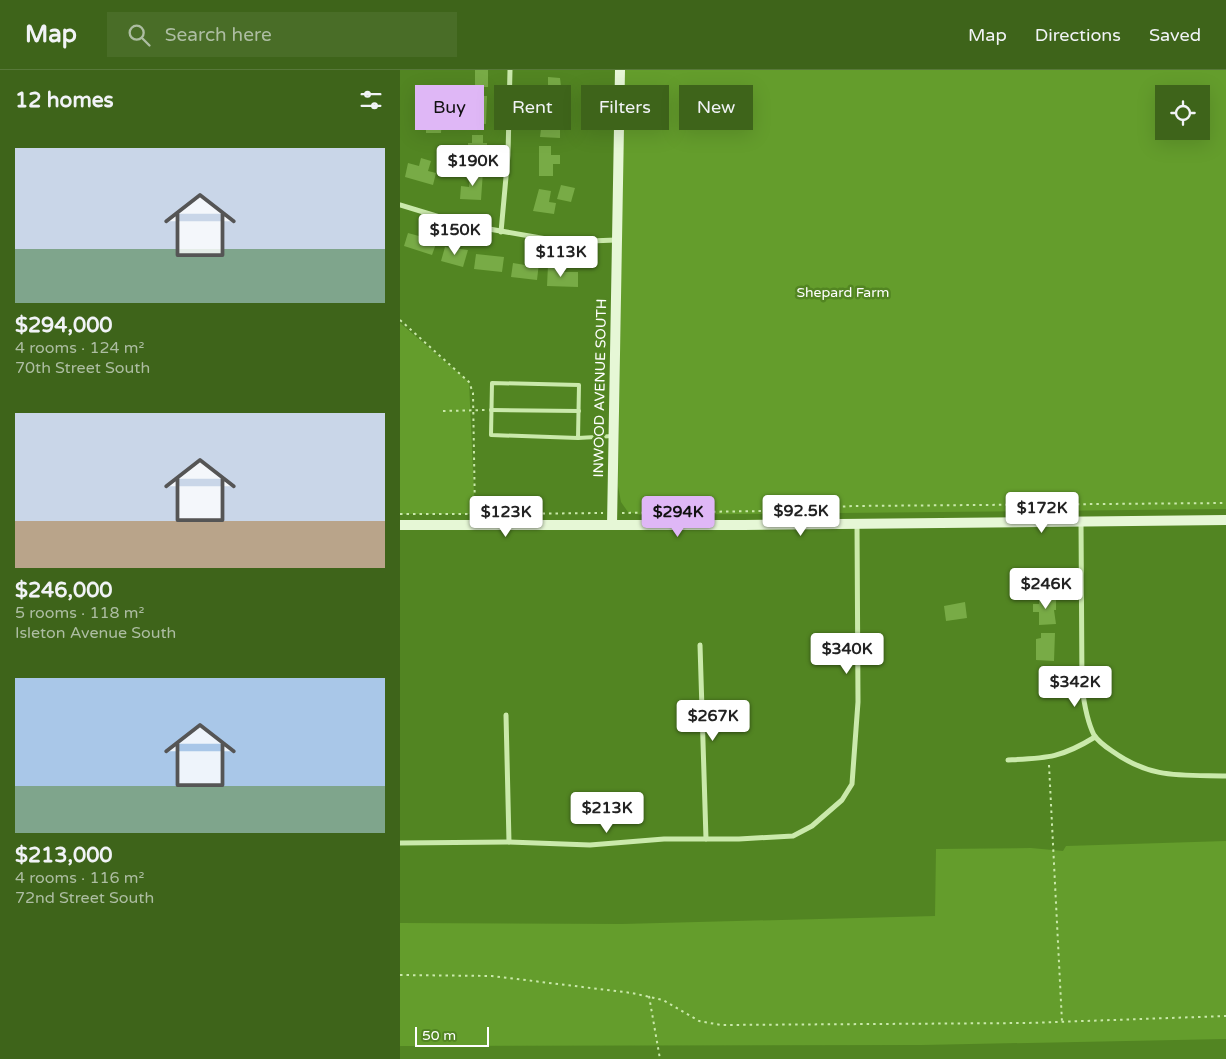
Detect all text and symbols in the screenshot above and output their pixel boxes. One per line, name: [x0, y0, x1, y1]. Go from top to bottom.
search box: [107, 12, 457, 57]
text: Map: [25, 20, 77, 49]
icon: search: [125, 21, 153, 49]
text: Search here: [165, 24, 272, 46]
text: Map: [968, 24, 1007, 46]
text: Directions: [1035, 24, 1121, 46]
text: Saved: [1149, 24, 1201, 46]
chip: Buy: [415, 85, 484, 130]
chip: Rent: [494, 85, 571, 130]
chip: Filters: [581, 85, 669, 130]
chip: New: [679, 85, 753, 130]
map controls: [1155, 85, 1210, 140]
button: locate: [1155, 85, 1210, 140]
icon: filters: [357, 86, 385, 114]
text: 12 homes: [15, 88, 114, 113]
pin: $190K: [438, 144, 508, 187]
text: $190K: [448, 151, 498, 171]
icon: home: [155, 180, 245, 270]
pin: $150K: [420, 214, 490, 256]
text: $150K: [430, 220, 480, 240]
pin: $113K: [526, 236, 596, 278]
text: $113K: [536, 242, 586, 262]
park label: Shepard Farm: [797, 284, 889, 301]
street label: INWOOD AVENUE SOUTH: [590, 298, 610, 478]
text: $294,000: [15, 313, 113, 338]
text: 4 rooms · 124 m²: [15, 338, 144, 358]
text: 70th Street South: [15, 358, 150, 378]
icon: home: [155, 445, 245, 535]
pin: $172K: [1007, 492, 1077, 534]
pin: $92.5K: [760, 494, 842, 537]
pin: $123K: [471, 496, 541, 538]
pin: $294K: [643, 496, 713, 538]
text: $172K: [1017, 498, 1067, 518]
text: $92.5K: [774, 501, 828, 521]
text: $123K: [481, 502, 531, 522]
text: $294K: [653, 502, 703, 522]
pin: $246K: [1011, 568, 1081, 610]
text: $246K: [1021, 574, 1071, 594]
text: $246,000: [15, 578, 113, 603]
text: 5 rooms · 118 m²: [15, 603, 144, 623]
text: Isleton Avenue South: [15, 623, 176, 643]
pin: $340K: [812, 632, 882, 675]
text: $340K: [822, 639, 872, 659]
pin: $342K: [1040, 666, 1110, 708]
text: $342K: [1050, 672, 1100, 692]
pin: $267K: [678, 700, 748, 742]
text: $267K: [688, 706, 738, 726]
icon: home: [155, 710, 245, 800]
pin: $213K: [572, 792, 642, 834]
text: $213K: [582, 798, 632, 818]
text: $213,000: [15, 843, 113, 868]
text: 4 rooms · 116 m²: [15, 868, 144, 888]
text: 72nd Street South: [15, 888, 154, 908]
scale bar: [415, 1024, 489, 1047]
text: 50 m: [422, 1027, 456, 1044]

